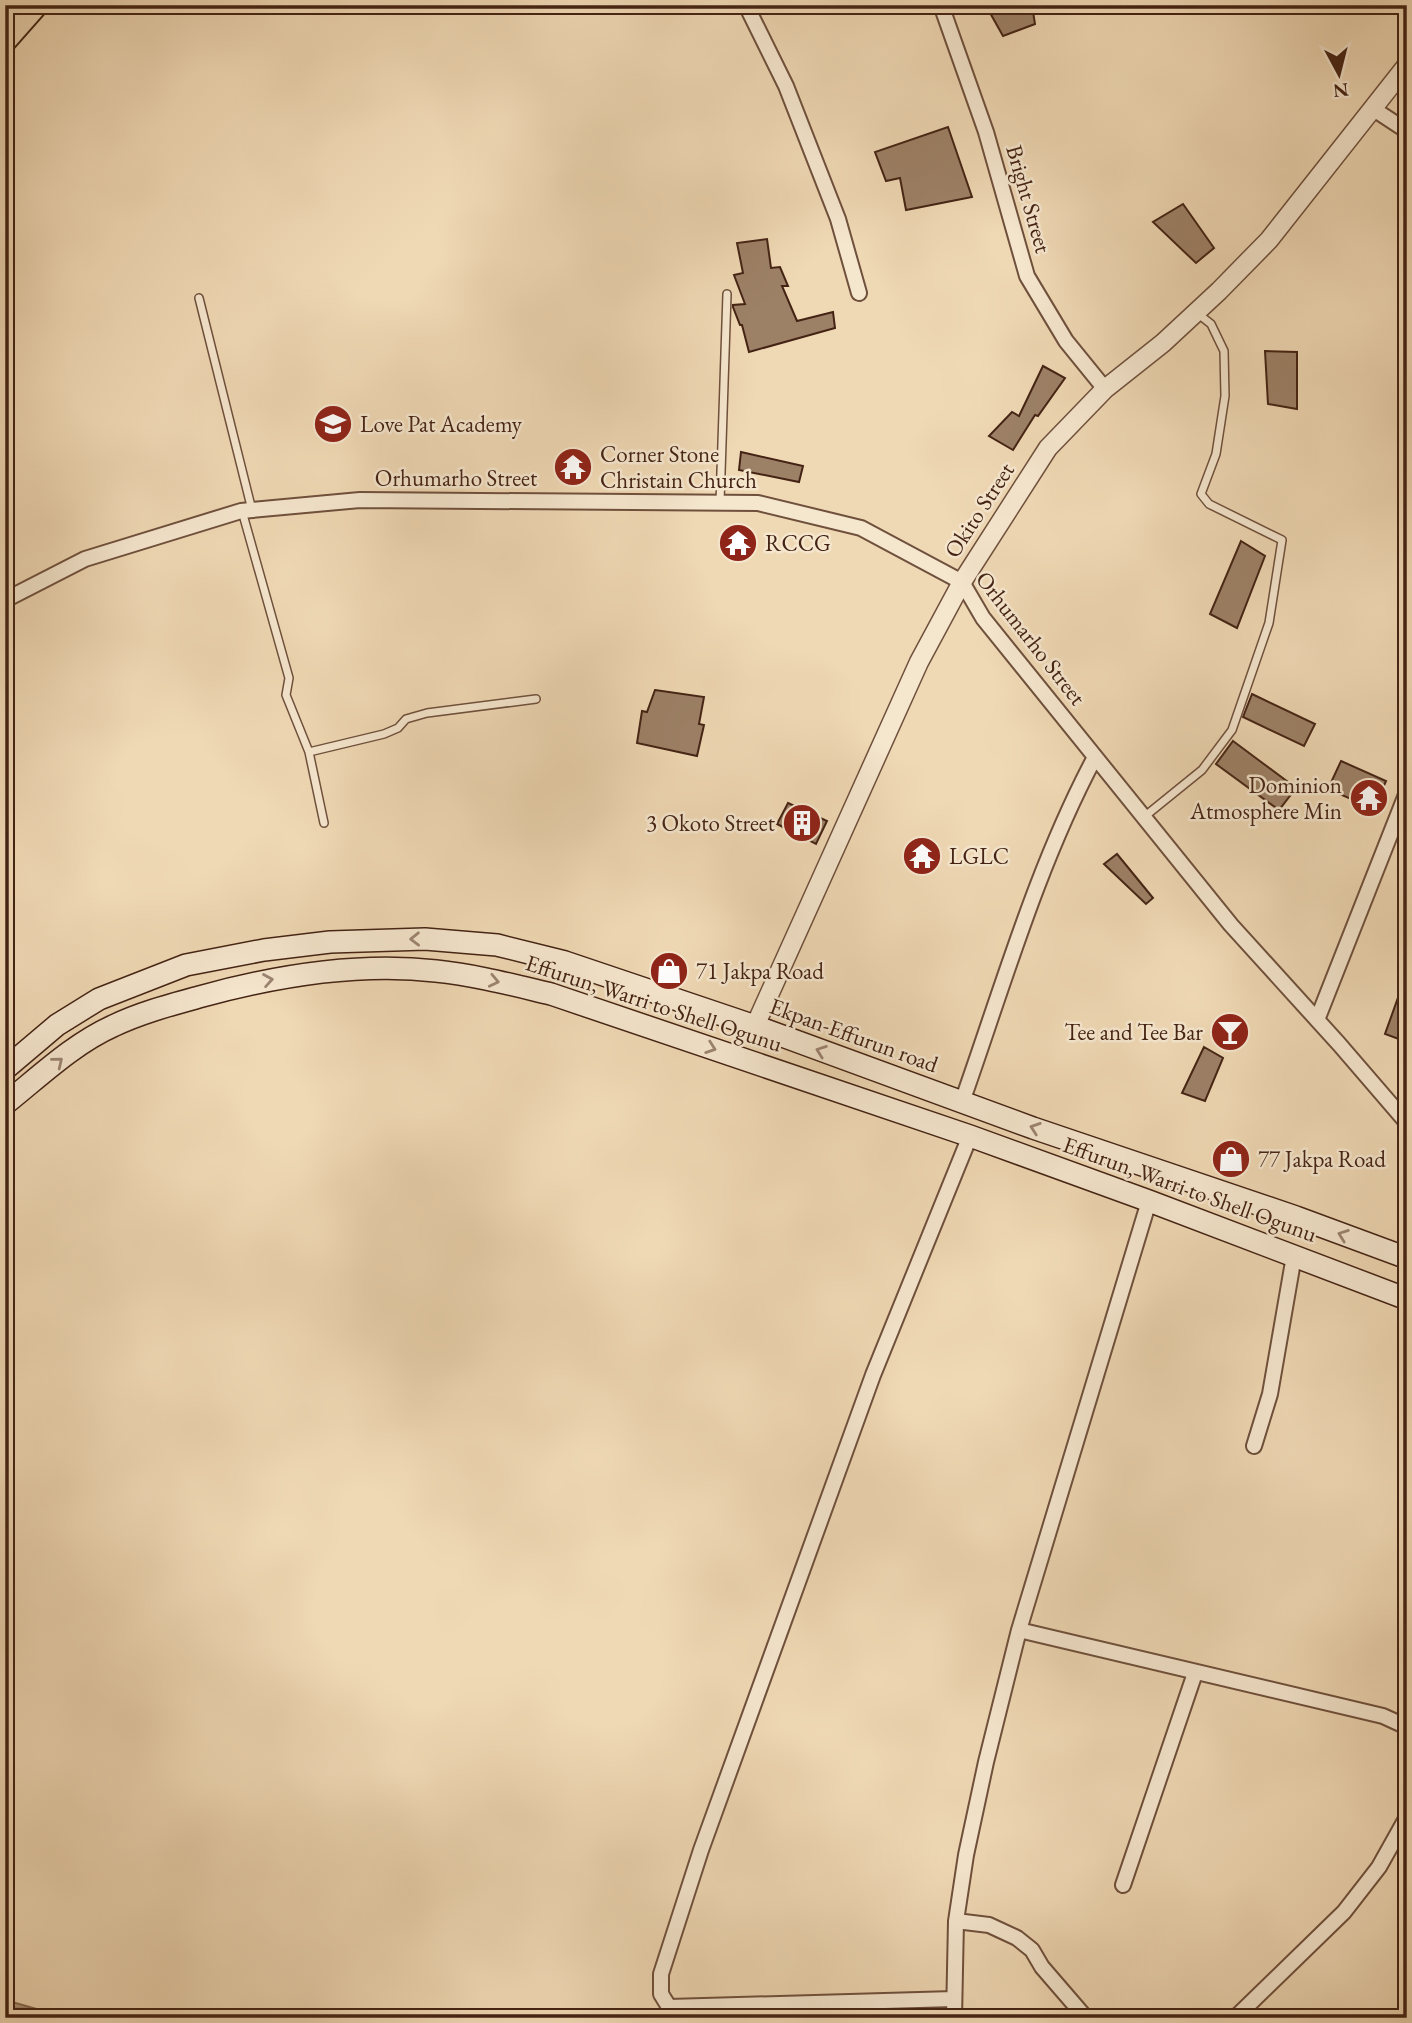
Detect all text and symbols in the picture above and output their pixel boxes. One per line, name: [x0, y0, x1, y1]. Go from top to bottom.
north arrow: [1304, 38, 1374, 108]
text: N: [1331, 77, 1350, 104]
street label: Bright Street: [999, 142, 1059, 257]
school or university icon: Love Pat Academy: [312, 403, 354, 445]
place label: Love Pat Academy: [360, 409, 523, 439]
place label: Corner Stone Christain Church: [600, 439, 757, 495]
temple icon: Corner Stone Christain Church: [552, 446, 594, 488]
street label: Okito Street: [937, 456, 1021, 563]
street label: Orhumarho Street: [375, 463, 538, 493]
temple icon: RCCG: [717, 522, 759, 564]
place label: RCCG: [765, 528, 831, 558]
street label: Orhumarho Street: [969, 565, 1093, 712]
place label: Dominion Atmosphere Min: [1189, 770, 1342, 826]
temple icon: Dominion Atmosphere Min: [1348, 777, 1390, 819]
building icon: 3 Okoto Street: [781, 802, 823, 844]
place label: 3 Okoto Street: [646, 808, 776, 838]
temple icon: LGLC: [901, 835, 943, 877]
place label: LGLC: [949, 841, 1009, 871]
one-way arrow: [409, 931, 420, 947]
street label: Effurun, Warri to Shell Ogunu: [522, 947, 786, 1059]
shop icon: 71 Jakpa Road: [648, 950, 690, 992]
place label: 71 Jakpa Road: [696, 956, 824, 986]
one-way arrow: [488, 972, 500, 987]
one-way arrow: [262, 973, 274, 988]
street label: Ekpan-Effurun road: [766, 991, 943, 1080]
bar icon: Tee and Tee Bar: [1209, 1011, 1251, 1053]
place label: Tee and Tee Bar: [1064, 1017, 1203, 1047]
one-way arrow: [704, 1040, 717, 1054]
one-way arrow: [816, 1045, 828, 1059]
one-way arrow: [51, 1057, 63, 1070]
one-way arrow: [1030, 1123, 1042, 1137]
street label: Effurun, Warri to Shell Ogunu: [1059, 1129, 1321, 1249]
shop icon: 77 Jakpa Road: [1210, 1138, 1252, 1180]
place label: 77 Jakpa Road: [1258, 1144, 1386, 1174]
one-way arrow: [1337, 1229, 1349, 1243]

